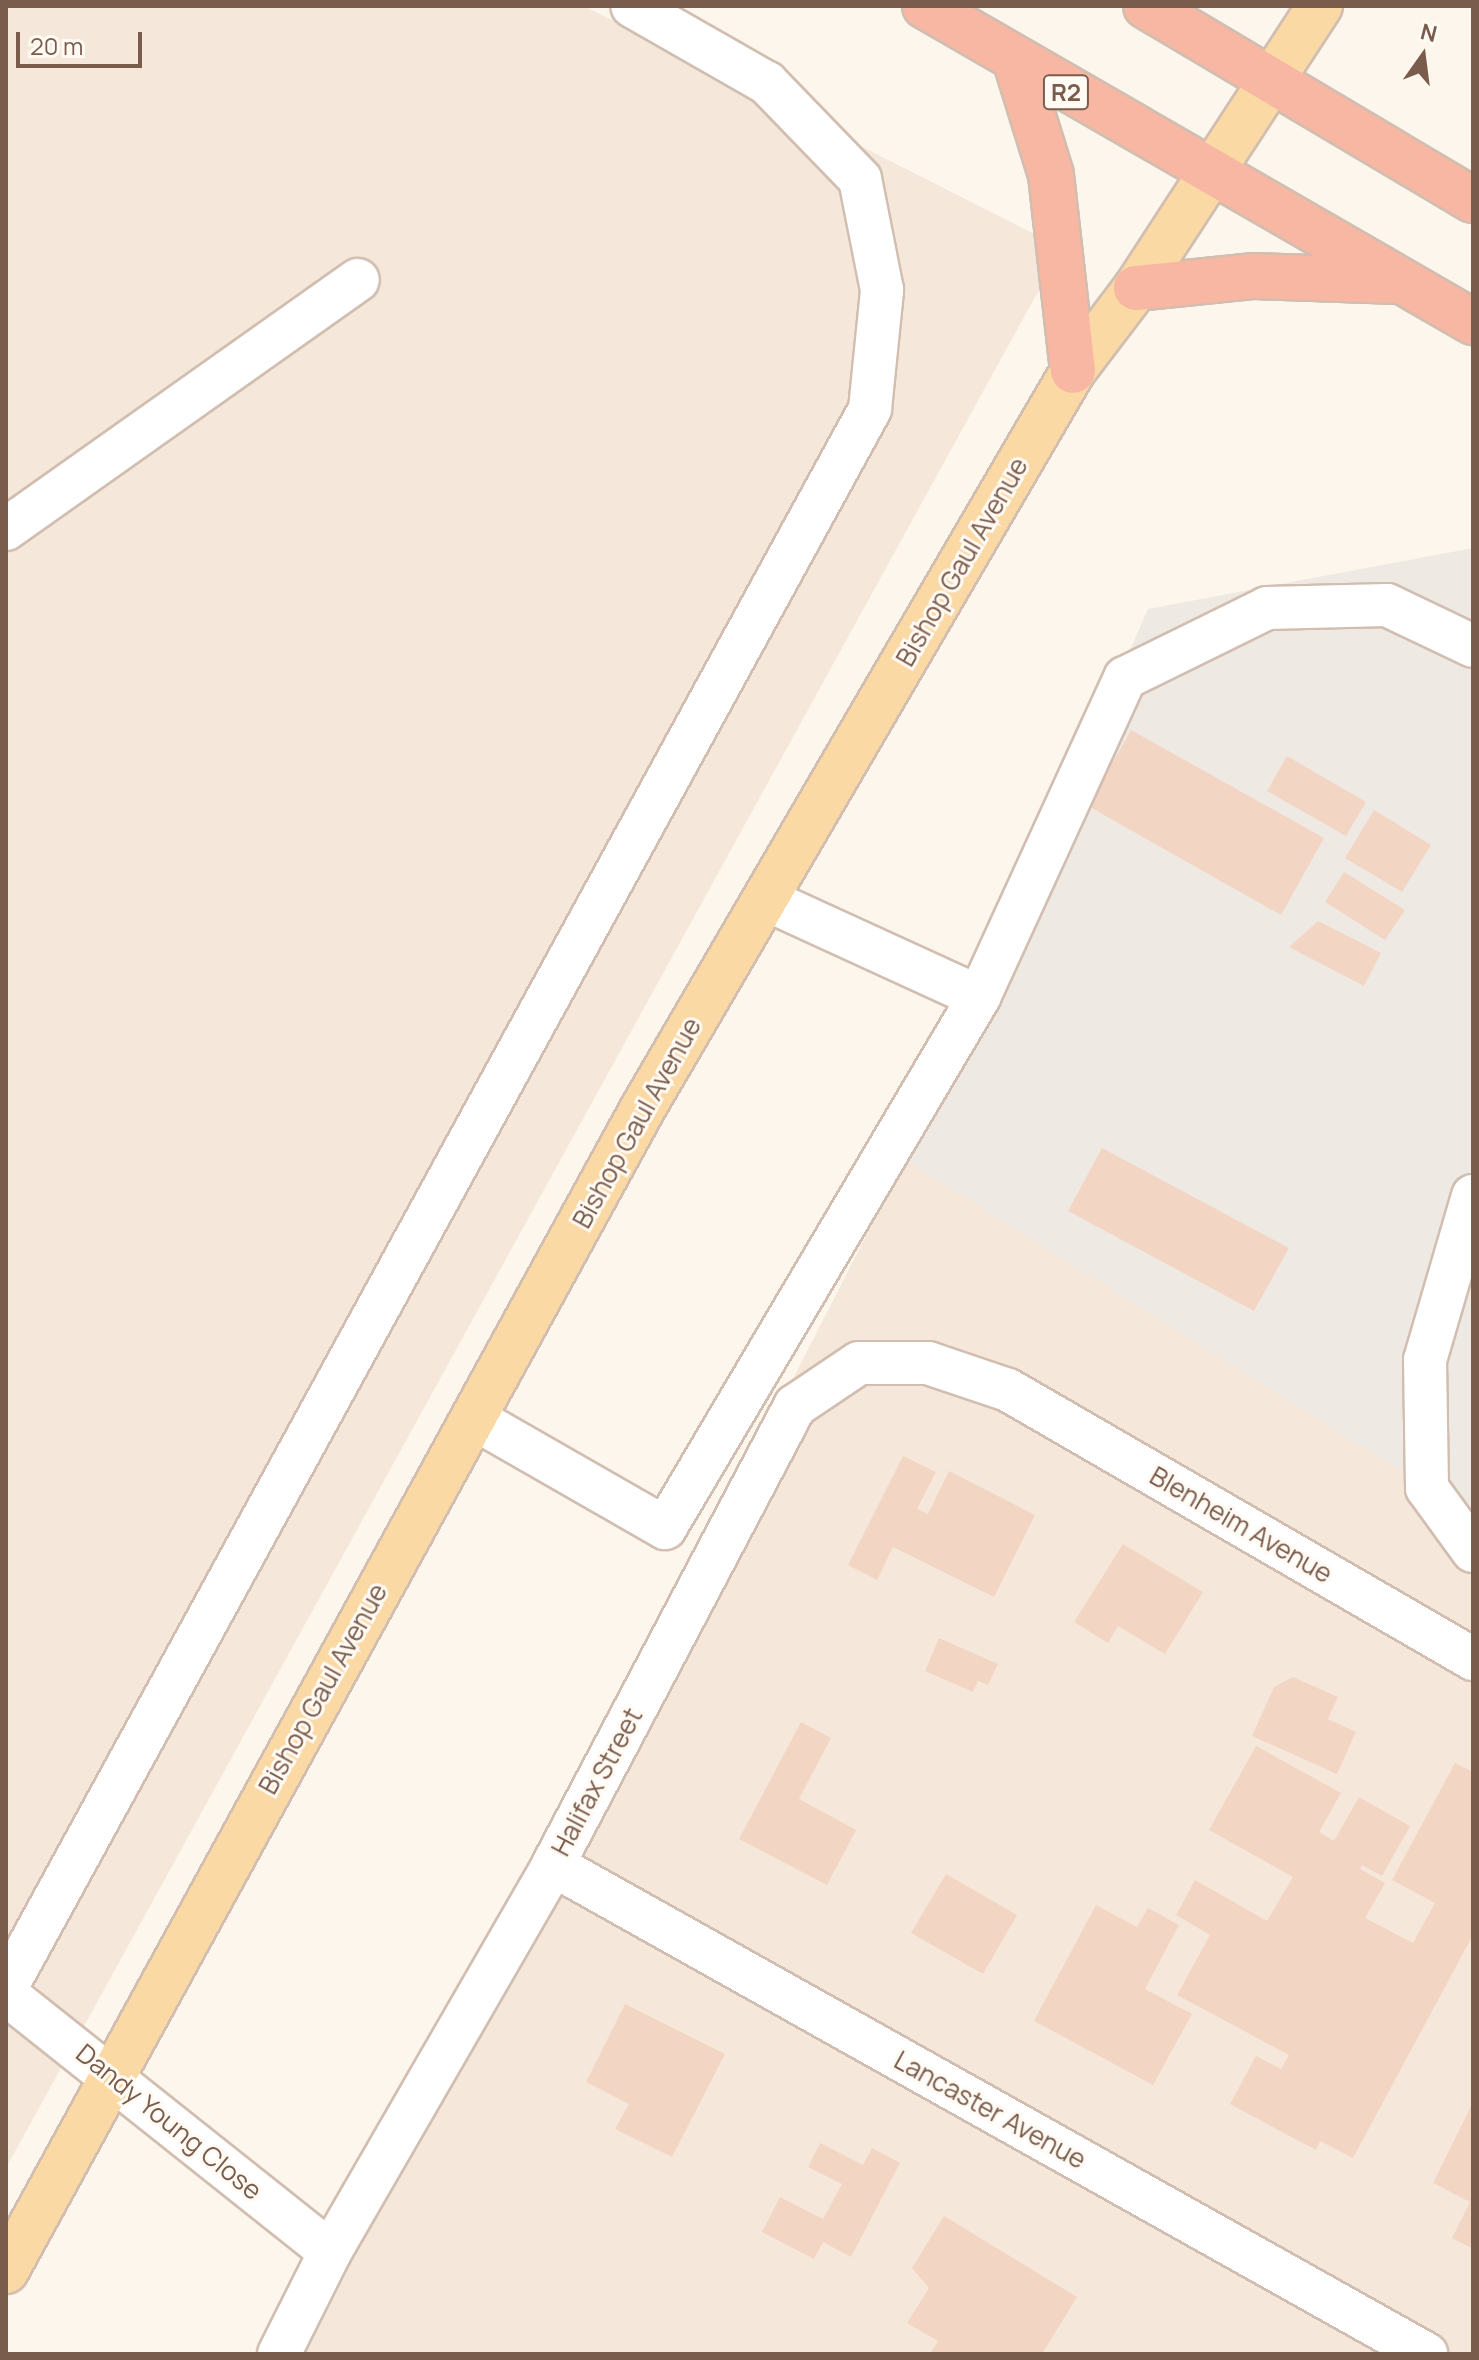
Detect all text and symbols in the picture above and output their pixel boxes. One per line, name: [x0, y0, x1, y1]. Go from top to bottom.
scale bar: [20, 16, 146, 66]
north arrow: [1383, 16, 1463, 96]
text: N: [1418, 16, 1440, 49]
text: 20 m: [30, 29, 83, 62]
road number: R2: [1042, 72, 1090, 112]
street label: Bishop Gaul Avenue: [890, 452, 1034, 672]
street label: Bishop Gaul Avenue: [566, 1012, 708, 1234]
street label: Blenheim Avenue: [1144, 1460, 1338, 1590]
street label: Bishop Gaul Avenue: [252, 1578, 394, 1800]
street label: Halifax Street: [545, 1703, 649, 1861]
street label: Dandy Young Close: [70, 2038, 268, 2206]
street label: Lancaster Avenue: [889, 2044, 1091, 2176]

